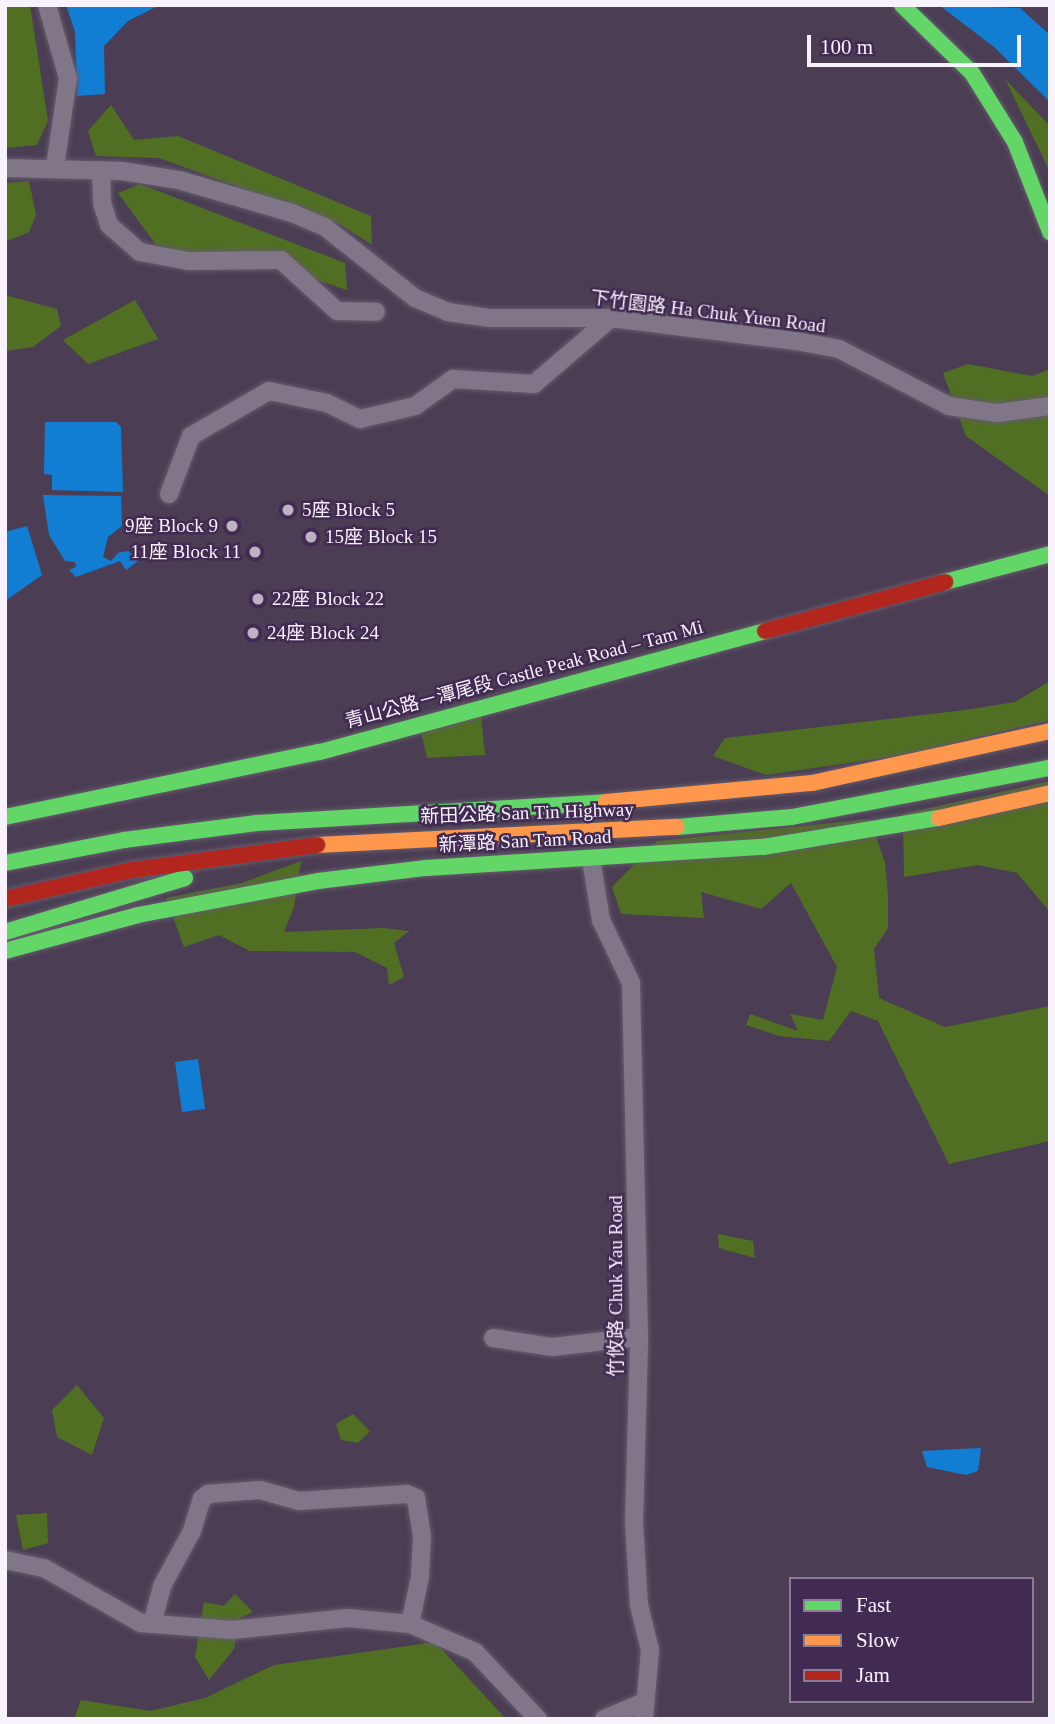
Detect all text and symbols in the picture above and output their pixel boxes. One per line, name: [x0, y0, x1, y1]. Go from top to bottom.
scale bar: [810, 21, 1024, 65]
text: 100 m: [820, 35, 873, 59]
street label: 下竹園路 Ha Chuk Yuen Road: [589, 286, 827, 338]
place label: 5座 Block 5: [302, 499, 395, 521]
marker: 5座 Block 5: [280, 502, 296, 518]
place label: 9座 Block 9: [125, 515, 218, 537]
marker: 9座 Block 9: [224, 518, 240, 534]
place label: 15座 Block 15: [325, 526, 437, 548]
marker: 15座 Block 15: [303, 529, 319, 545]
place label: 11座 Block 11: [131, 541, 241, 563]
marker: 11座 Block 11: [247, 544, 263, 560]
place label: 22座 Block 22: [272, 588, 384, 610]
marker: 22座 Block 22: [250, 591, 266, 607]
street label: 青山公路－潭尾段 Castle Peak Road – Tam Mi: [342, 615, 706, 733]
place label: 24座 Block 24: [267, 622, 379, 644]
marker: 24座 Block 24: [245, 625, 261, 641]
street label: 新田公路 San Tin Highway: [420, 798, 634, 828]
street label: 新潭路 San Tam Road: [438, 825, 612, 857]
street label: 竹攸路 Chuk Yau Road: [605, 1195, 627, 1377]
legend: [789, 1577, 1034, 1703]
text: Fast: [856, 1593, 891, 1617]
text: Slow: [856, 1628, 899, 1652]
text: Jam: [856, 1663, 890, 1687]

